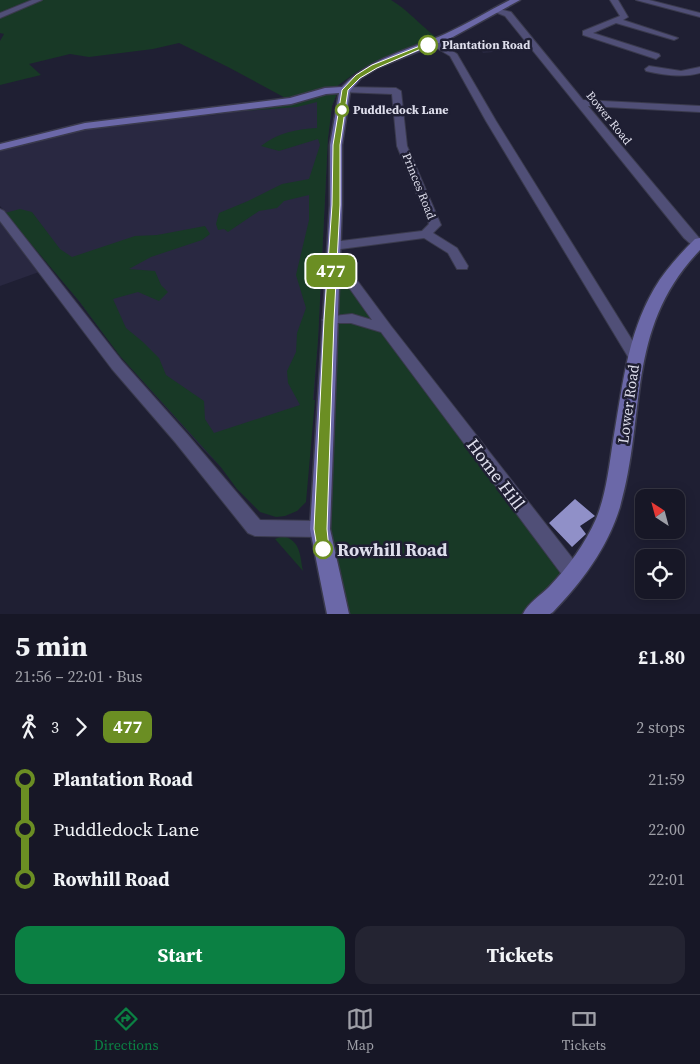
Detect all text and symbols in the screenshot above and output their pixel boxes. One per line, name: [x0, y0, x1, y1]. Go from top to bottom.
marker: Plantation Road: [418, 35, 438, 55]
place label: Plantation Road: [442, 37, 530, 53]
street label: Bower Road: [583, 88, 636, 148]
place label: Puddledock Lane: [353, 102, 449, 118]
marker: Puddledock Lane: [335, 103, 349, 117]
street label: Princes Road: [398, 151, 440, 222]
line badge: 477: [302, 255, 360, 287]
text: 477: [316, 258, 346, 283]
street label: Lower Road: [612, 363, 644, 445]
street label: Home Hill: [461, 433, 531, 515]
north arrow: [635, 489, 685, 539]
map controls: [635, 489, 685, 599]
place label: Rowhill Road: [337, 537, 448, 562]
marker: Rowhill Road: [313, 539, 333, 559]
button: locate: [635, 549, 685, 599]
text: 5 min: [15, 627, 88, 665]
text: £1.80: [638, 644, 685, 670]
text: 21:56 – 22:01 · Bus: [15, 665, 143, 687]
icon: walk: [15, 713, 43, 741]
icon: forward: [67, 713, 95, 741]
text: 477: [113, 714, 142, 739]
text: 3: [51, 716, 59, 738]
text: 2 stops: [636, 716, 685, 738]
text: Plantation Road: [53, 766, 193, 792]
text: 21:59: [648, 768, 685, 790]
text: Puddledock Lane: [53, 816, 199, 842]
text: 22:00: [648, 818, 685, 840]
text: Rowhill Road: [53, 866, 170, 892]
text: 22:01: [648, 868, 685, 890]
button: Start: [15, 926, 345, 984]
button: Tickets: [355, 926, 685, 984]
tab: Directions: [94, 1005, 159, 1055]
tab: Map: [346, 1005, 374, 1055]
tab: Tickets: [562, 1005, 606, 1055]

